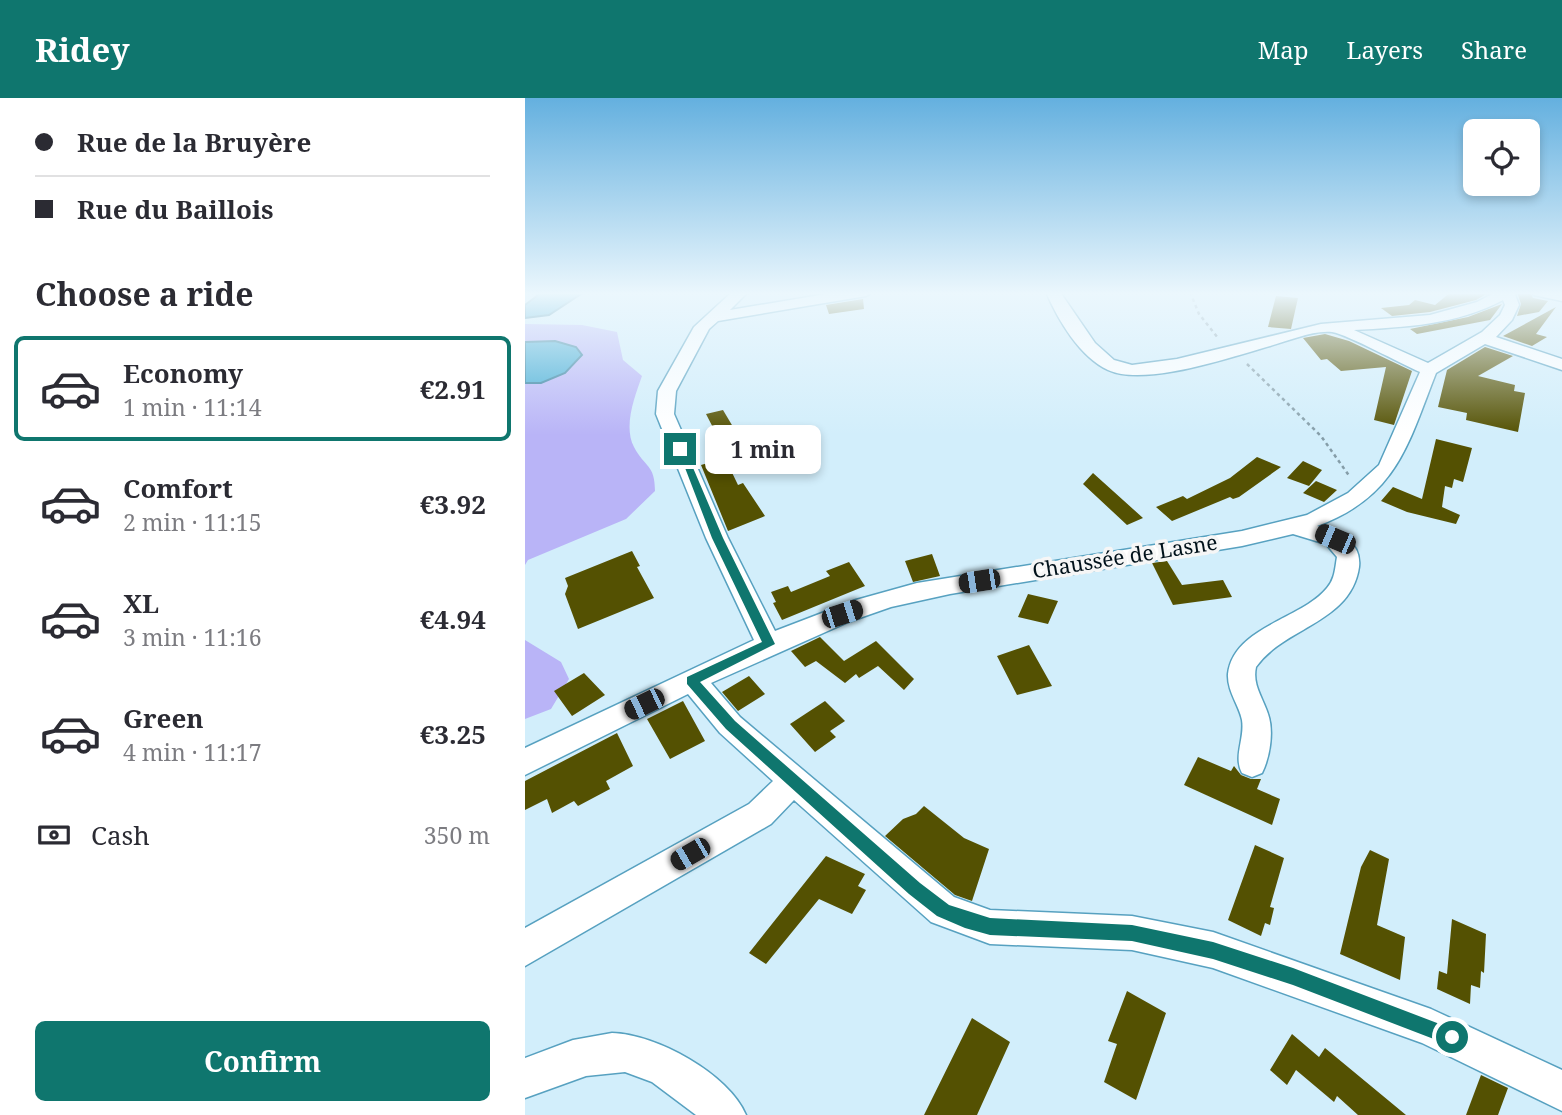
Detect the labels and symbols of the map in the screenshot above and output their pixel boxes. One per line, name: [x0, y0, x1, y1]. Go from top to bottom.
callout: 1 min: [705, 424, 820, 474]
route end: [664, 433, 696, 465]
car: [1312, 521, 1359, 557]
street label: Chaussée de Lasne: [1030, 528, 1219, 584]
car: [957, 567, 1002, 595]
car: [819, 598, 866, 630]
car: [621, 685, 668, 723]
car: [667, 834, 714, 874]
route start: [1436, 1021, 1468, 1053]

